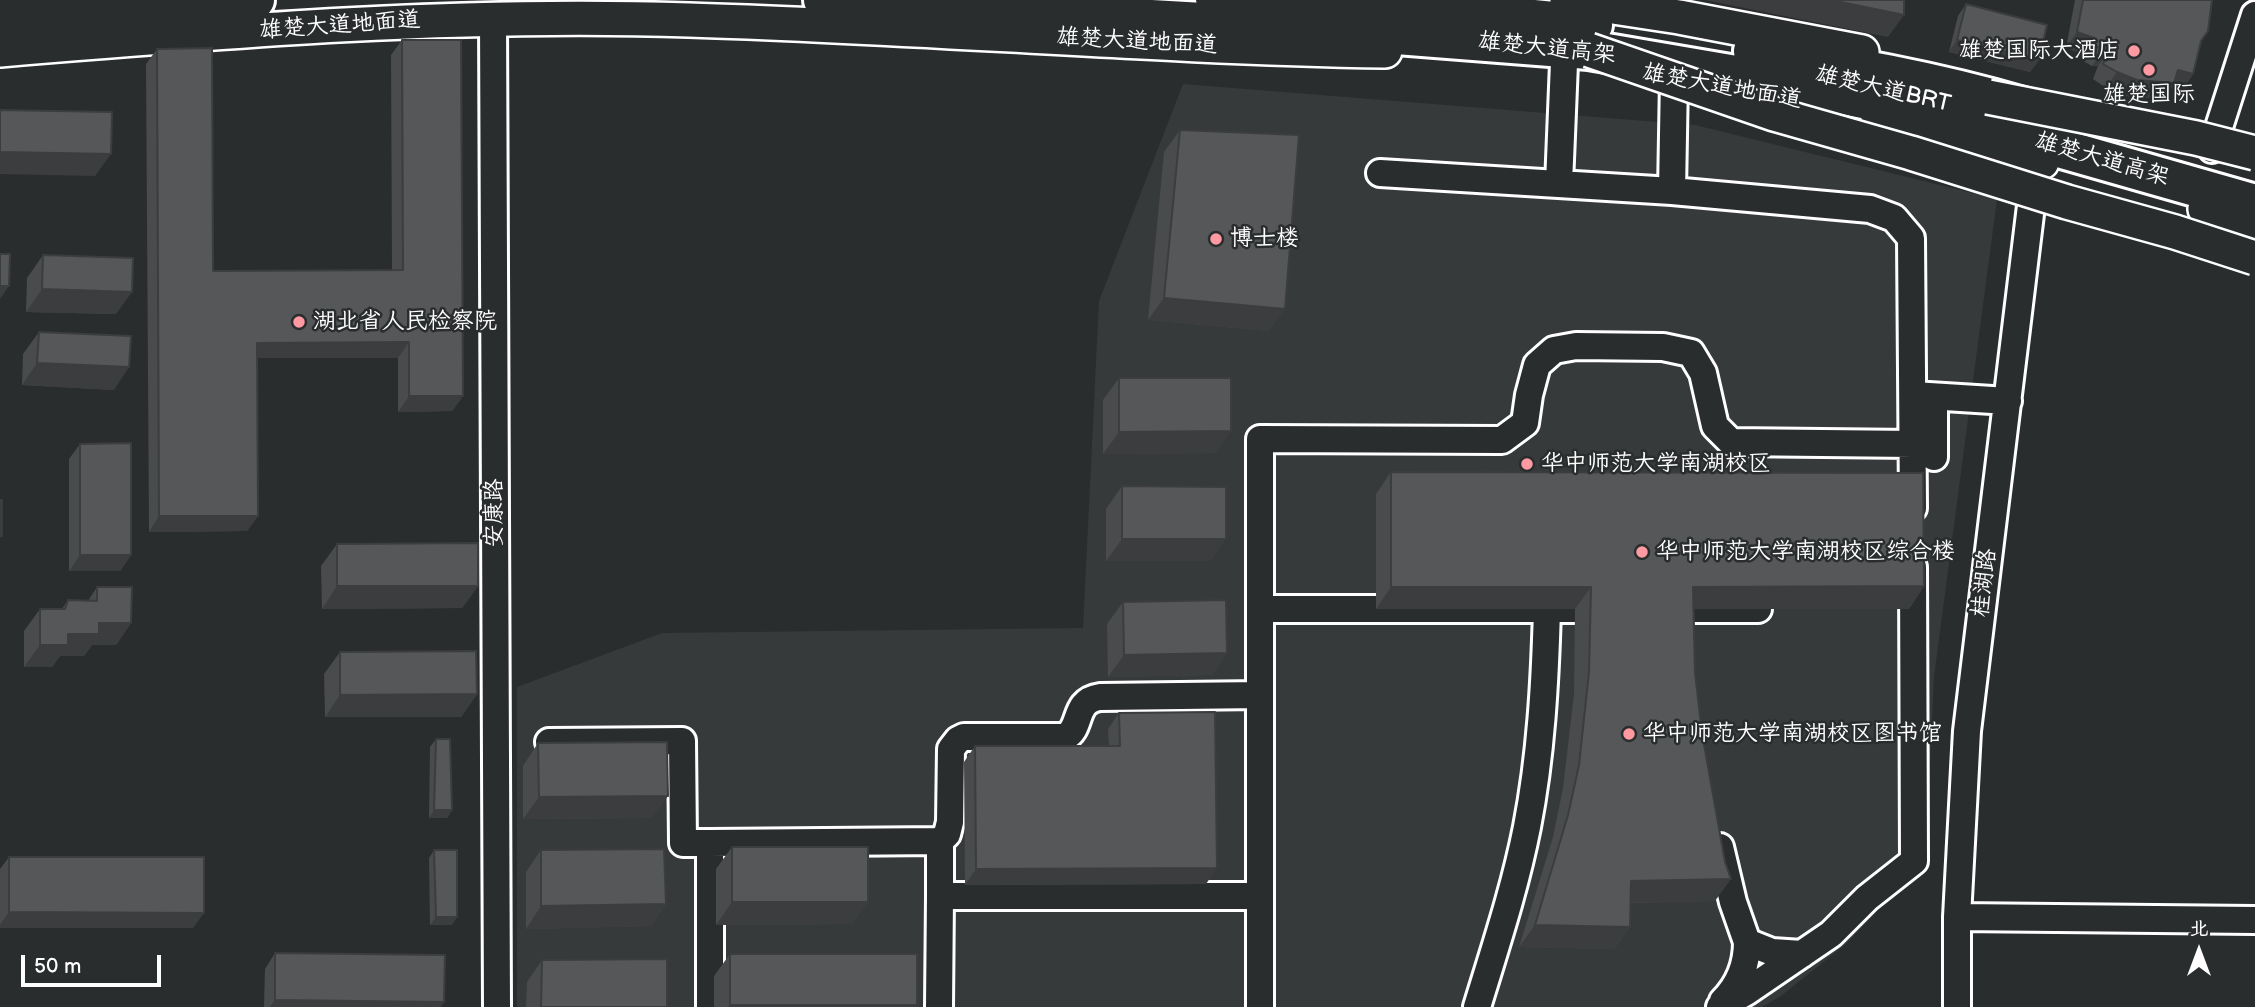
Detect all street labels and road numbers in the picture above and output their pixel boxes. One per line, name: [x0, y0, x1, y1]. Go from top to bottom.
street label: 雄楚大道地面道: [259, 7, 421, 45]
street label: 雄楚大道地面道: [1056, 24, 1218, 60]
street label: 雄楚大道高架: [1477, 28, 1617, 70]
street label: 雄楚大道地面道: [1640, 59, 1804, 115]
street label: 雄楚大道BRT: [1813, 61, 1953, 119]
street label: 雄楚大道高架: [2032, 128, 2172, 192]
street label: 安康路: [481, 479, 509, 547]
street label: 桂湖路: [1967, 547, 2003, 619]

